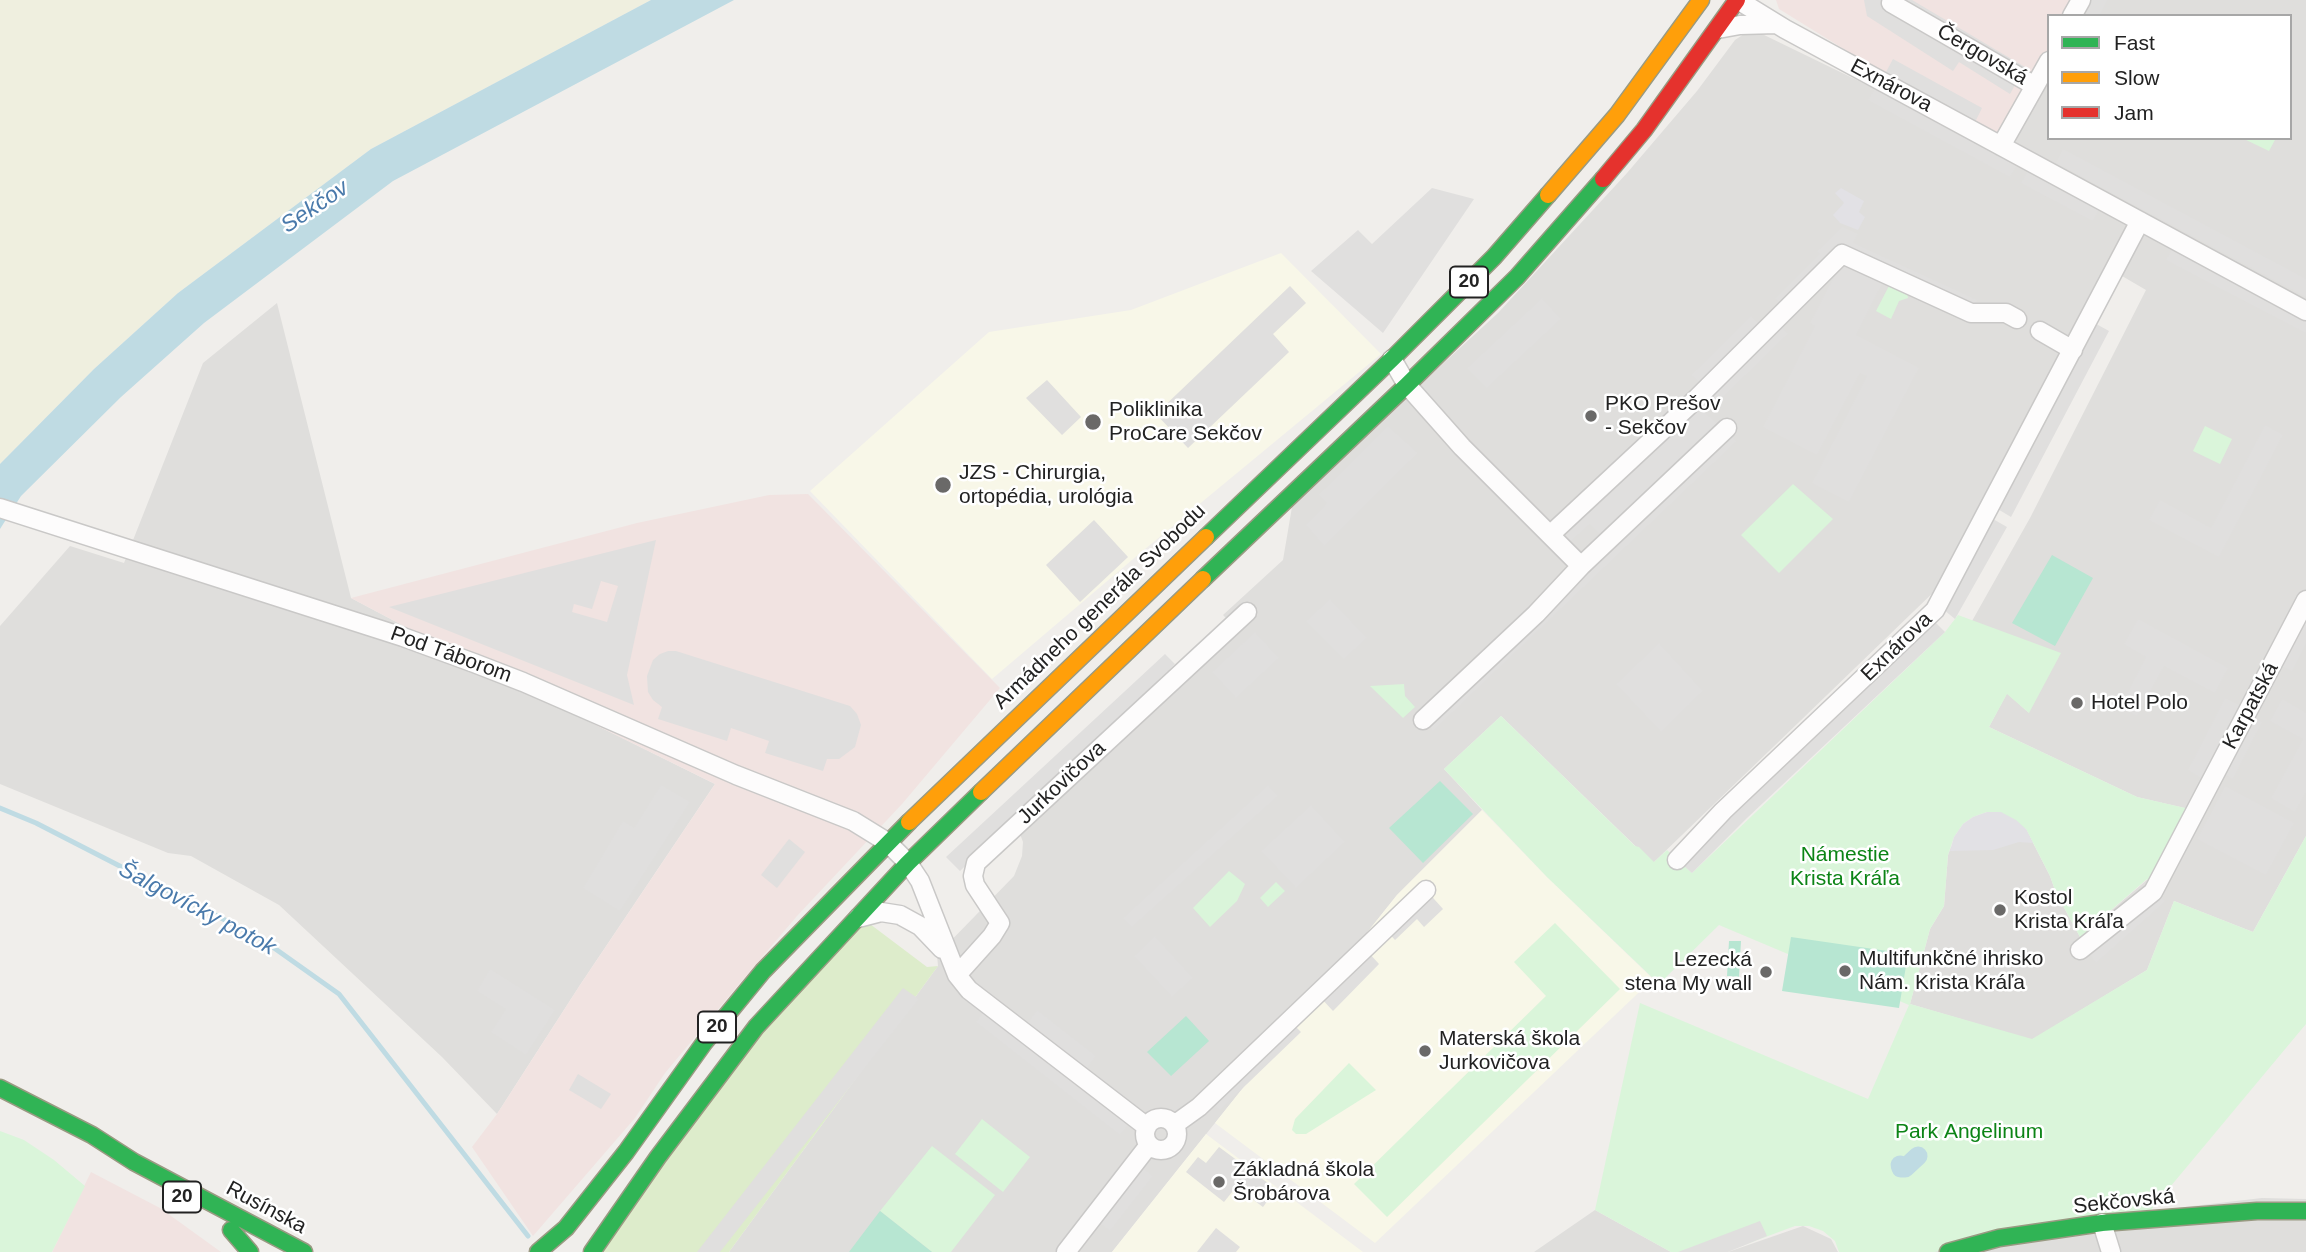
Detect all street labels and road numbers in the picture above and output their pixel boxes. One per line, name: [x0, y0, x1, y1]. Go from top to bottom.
street label: Čergovská: [1932, 19, 2032, 91]
street label: Exnárova: [1846, 54, 1936, 118]
road number: 20: [1450, 266, 1488, 298]
street label: Armádneho generála Svobodu: [989, 499, 1211, 715]
street label: Exnárova: [1856, 607, 1938, 687]
street label: Pod Táborom: [387, 621, 515, 689]
street label: Karpatská: [2218, 658, 2284, 754]
street label: Jurkovičova: [1013, 736, 1111, 830]
road number: 20: [698, 1012, 736, 1042]
street label: Rusínska: [221, 1176, 311, 1240]
road number: 20: [163, 1182, 201, 1212]
street label: Sekčovská: [2072, 1184, 2176, 1220]

